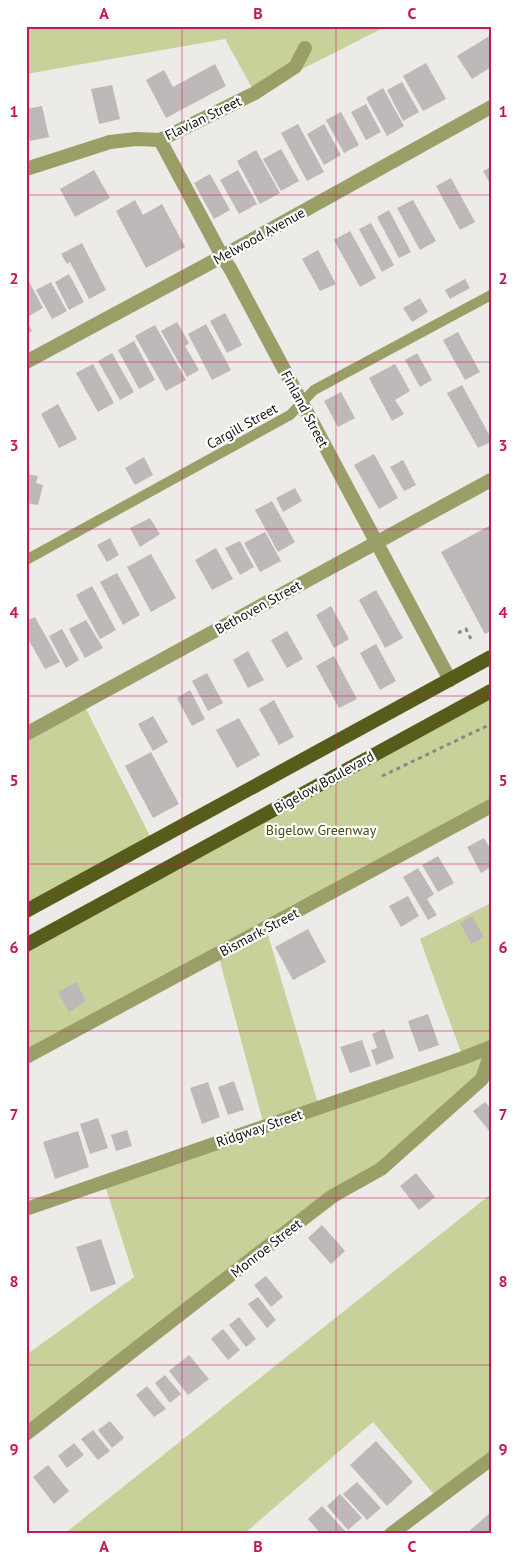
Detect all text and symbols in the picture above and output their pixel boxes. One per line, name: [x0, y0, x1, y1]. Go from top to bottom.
text: A: [99, 3, 109, 23]
text: B: [253, 3, 263, 23]
text: C: [408, 3, 417, 23]
street label: Flavian Street: [162, 92, 244, 144]
text: 1: [9, 101, 19, 121]
text: 1: [498, 101, 508, 121]
street label: Melwood Avenue: [210, 203, 308, 269]
text: 2: [9, 268, 19, 288]
text: 2: [498, 268, 508, 288]
street label: Finland Street: [277, 368, 333, 451]
street label: Cargill Street: [203, 399, 281, 453]
text: 3: [9, 435, 19, 455]
text: 3: [498, 435, 508, 455]
street label: Bethoven Street: [212, 576, 305, 638]
text: 4: [9, 602, 19, 622]
text: 4: [498, 602, 508, 622]
street label: Bigelow Boulevard: [271, 747, 377, 817]
text: 5: [9, 770, 19, 790]
text: 5: [498, 770, 508, 790]
park label: Bigelow Greenway: [266, 821, 377, 839]
street label: Bismark Street: [217, 904, 302, 960]
text: 6: [9, 937, 19, 957]
text: 6: [498, 937, 508, 957]
text: 7: [9, 1104, 19, 1124]
text: 7: [498, 1104, 508, 1124]
street label: Ridgway Street: [214, 1105, 305, 1151]
street label: Monroe Street: [227, 1215, 305, 1281]
text: 8: [9, 1271, 19, 1291]
text: 8: [498, 1271, 508, 1291]
text: 9: [9, 1439, 19, 1459]
text: 9: [498, 1439, 508, 1459]
text: A: [99, 1536, 109, 1556]
text: B: [253, 1536, 263, 1556]
text: C: [408, 1536, 417, 1556]

